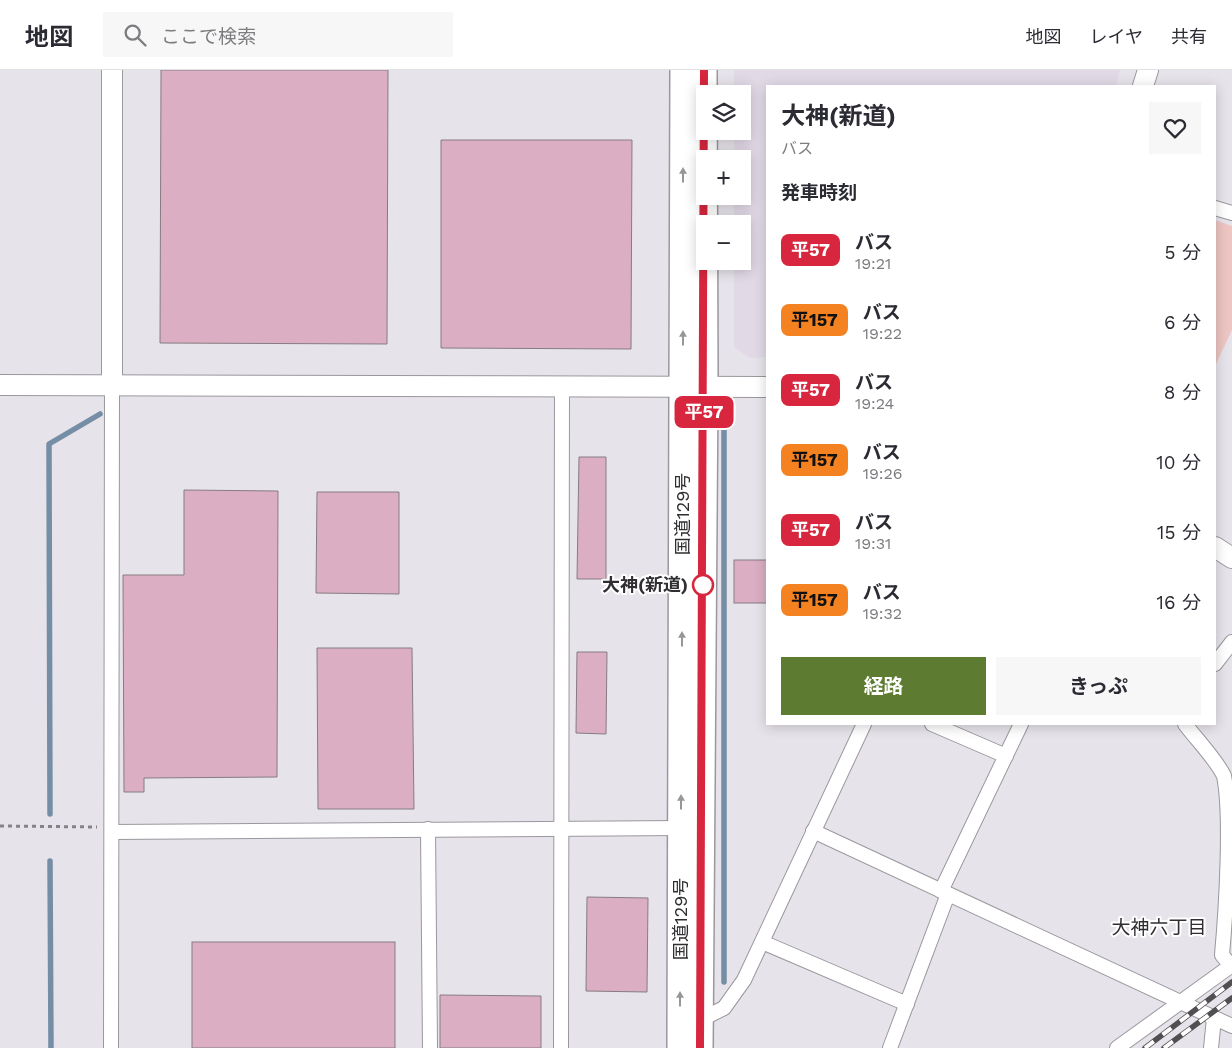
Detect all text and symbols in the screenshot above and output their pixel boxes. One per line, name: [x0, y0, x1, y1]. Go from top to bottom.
search box: [103, 12, 453, 57]
icon: search: [121, 21, 149, 49]
text: 地図: [25, 23, 73, 51]
text: ここで検索: [161, 25, 256, 48]
text: 地図: [1026, 26, 1062, 47]
text: レイヤ: [1090, 26, 1143, 47]
text: 共有: [1171, 26, 1207, 47]
map controls: [696, 85, 751, 270]
button: layers: [696, 85, 751, 140]
text: 大神(新道): [781, 102, 896, 130]
button: heart: [1149, 102, 1201, 154]
text: バス: [781, 139, 813, 158]
button: +: [696, 150, 751, 205]
one-way arrow: [679, 167, 687, 183]
text: 発車時刻: [781, 181, 857, 204]
button: −: [696, 215, 751, 270]
text: バス: [855, 231, 893, 254]
text: 平57: [791, 239, 830, 260]
text: 5 分: [1164, 241, 1201, 264]
text: 19:21: [855, 254, 891, 273]
text: バス: [863, 301, 901, 324]
text: 平157: [791, 309, 838, 330]
text: 6 分: [1164, 311, 1201, 334]
text: 19:22: [863, 324, 902, 343]
one-way arrow: [679, 329, 687, 345]
text: バス: [855, 371, 893, 394]
text: 平57: [791, 379, 830, 400]
text: 8 分: [1164, 381, 1201, 404]
text: 19:24: [855, 394, 894, 413]
line badge: 平57: [675, 396, 733, 428]
text: 平57: [685, 401, 723, 422]
text: バス: [863, 441, 901, 464]
text: 平157: [791, 449, 838, 470]
text: 10 分: [1156, 451, 1201, 474]
text: 19:26: [863, 464, 903, 483]
street label: 国道129号: [672, 473, 693, 555]
text: バス: [855, 511, 893, 534]
text: 平57: [791, 519, 830, 540]
text: 15 分: [1157, 521, 1201, 544]
text: 19:31: [855, 534, 891, 553]
place label: 大神(新道): [602, 574, 688, 595]
marker: 大神(新道): [692, 574, 714, 596]
text: バス: [863, 581, 901, 604]
text: 平157: [791, 589, 838, 610]
text: 16 分: [1157, 591, 1201, 614]
text: 19:32: [863, 604, 902, 623]
one-way arrow: [678, 631, 686, 647]
button: 経路: [781, 657, 986, 715]
button: きっぷ: [996, 657, 1201, 715]
one-way arrow: [677, 794, 685, 810]
street label: 国道129号: [670, 878, 691, 960]
district label: 大神六丁目: [1111, 916, 1207, 939]
one-way arrow: [676, 991, 684, 1007]

